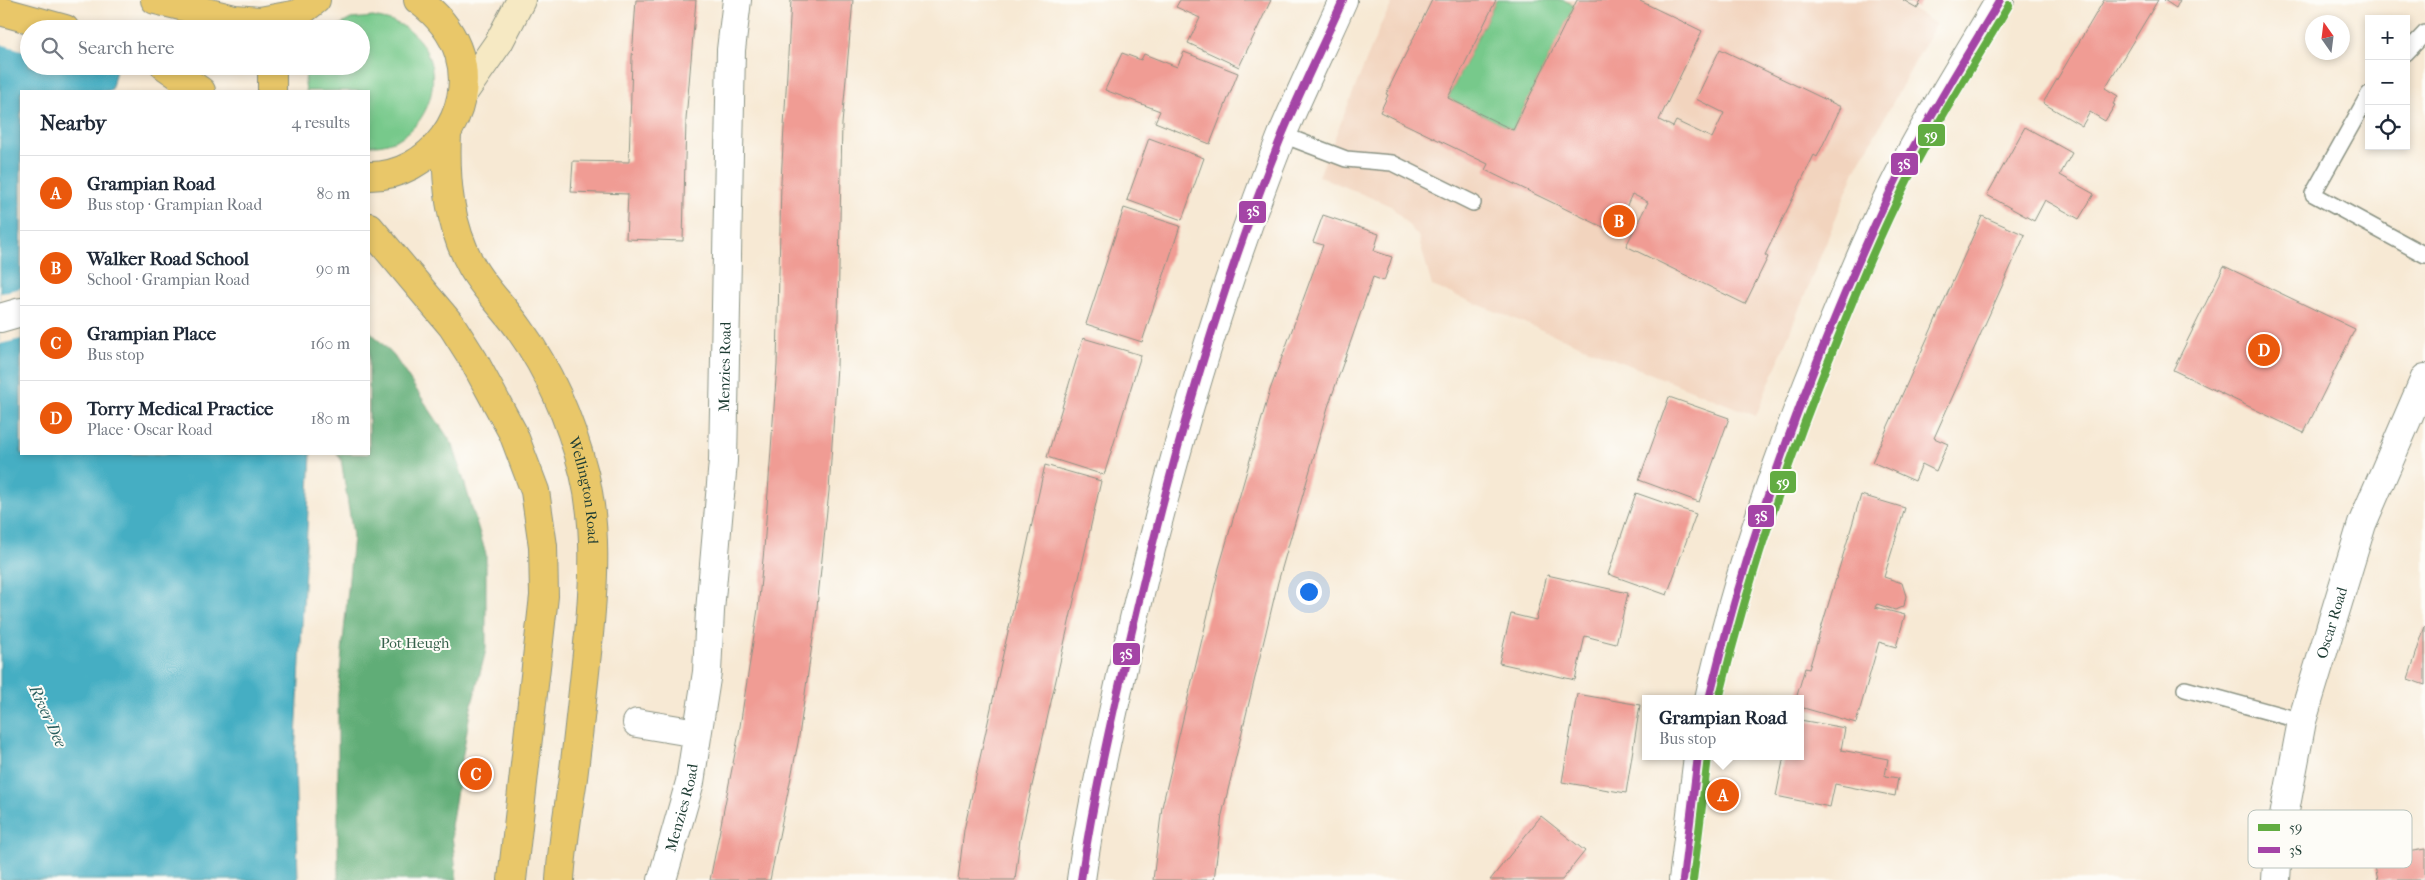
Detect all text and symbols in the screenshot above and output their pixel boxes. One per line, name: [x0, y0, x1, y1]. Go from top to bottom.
north arrow: [2305, 15, 2350, 60]
map controls: [2365, 15, 2410, 150]
button: +: [2365, 15, 2410, 60]
search box: [20, 20, 370, 75]
icon: search: [38, 34, 66, 62]
text: Search here: [78, 37, 174, 59]
button: −: [2365, 60, 2410, 105]
button: locate: [2365, 105, 2410, 150]
text: Nearby: [40, 111, 106, 135]
text: 4 results: [292, 113, 350, 132]
line badge: 59: [1917, 123, 1946, 147]
text: 59: [1924, 127, 1938, 144]
line badge: 3S: [1890, 152, 1919, 176]
text: 3S: [1898, 156, 1910, 173]
text: Grampian Road: [87, 173, 215, 195]
text: A: [51, 184, 61, 203]
text: 80 m: [316, 184, 350, 203]
text: Bus stop · Grampian Road: [87, 195, 262, 214]
line badge: 3S: [1238, 200, 1267, 224]
pin: B: [1603, 202, 1635, 240]
text: 3S: [1247, 203, 1259, 220]
text: Walker Road School: [87, 248, 249, 270]
text: B: [51, 259, 61, 278]
text: 90 m: [316, 259, 350, 278]
text: School · Grampian Road: [87, 270, 250, 289]
street label: Menzies Road: [715, 321, 735, 412]
text: Grampian Place: [87, 323, 216, 345]
pin: D: [2248, 331, 2280, 369]
text: C: [51, 334, 61, 353]
text: 160 m: [310, 334, 350, 353]
text: Bus stop: [87, 345, 144, 364]
text: Torry Medical Practice: [87, 398, 274, 420]
text: D: [50, 409, 62, 428]
text: 180 m: [311, 409, 350, 428]
text: Place · Oscar Road: [87, 420, 212, 439]
street label: Wellington Road: [564, 433, 602, 545]
line badge: 59: [1769, 470, 1797, 494]
text: 59: [1776, 474, 1790, 491]
line badge: 3S: [1747, 504, 1775, 528]
text: 3S: [1755, 508, 1767, 525]
your location: [1296, 579, 1322, 605]
street label: Oscar Road: [2313, 584, 2352, 661]
park label: Pot Heugh: [381, 634, 450, 652]
line badge: 3S: [1112, 642, 1141, 666]
text: 3S: [1120, 646, 1132, 663]
water label: River Dee: [25, 681, 71, 751]
popup: [1642, 695, 1804, 760]
text: Grampian Road: [1659, 707, 1787, 729]
text: Bus stop: [1659, 729, 1716, 748]
pin: C: [460, 755, 492, 793]
street label: Menzies Road: [662, 762, 702, 854]
pin: A: [1707, 776, 1739, 814]
legend: [2248, 810, 2412, 868]
text: 59: [2289, 819, 2302, 836]
text: 3S: [2289, 842, 2302, 859]

